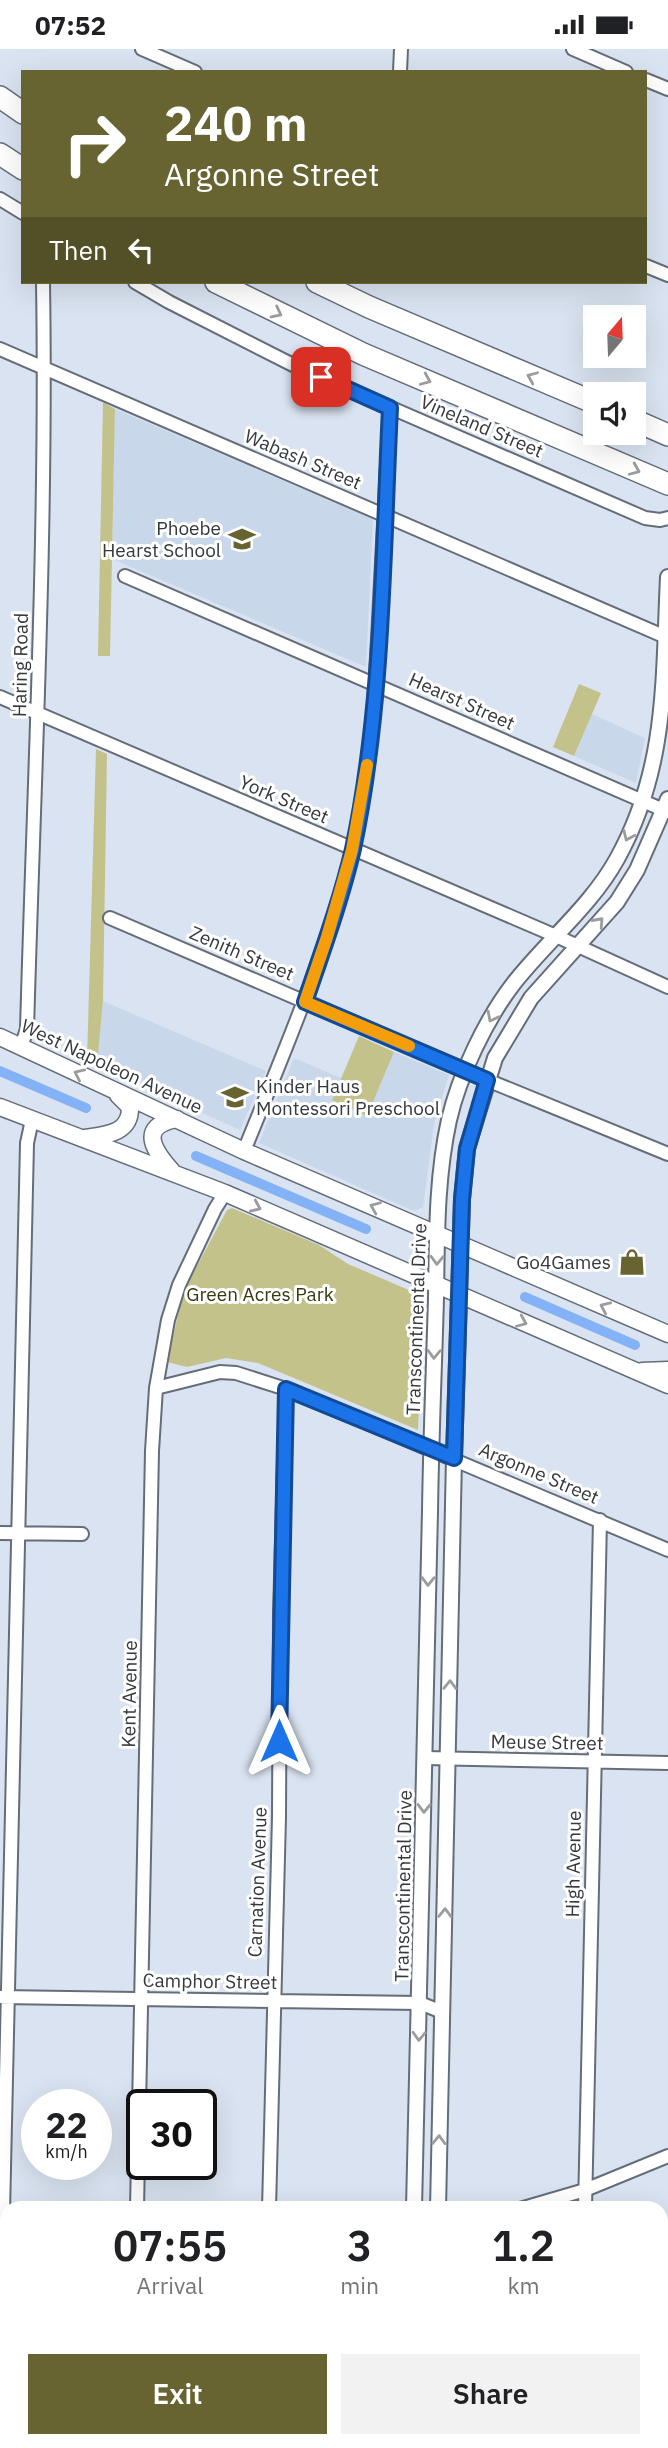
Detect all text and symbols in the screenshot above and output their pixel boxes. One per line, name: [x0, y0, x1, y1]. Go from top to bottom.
text: 07:52: [35, 8, 106, 42]
text: 240 m: [164, 91, 308, 154]
icon: right: [49, 98, 140, 189]
text: Argonne Street: [164, 153, 379, 195]
icon: left: [122, 231, 160, 269]
text: Then: [49, 233, 108, 267]
one-way arrow: [269, 304, 282, 318]
north arrow: [583, 305, 646, 367]
map controls: [583, 305, 646, 445]
pin: [291, 347, 351, 407]
icon: arrive: [302, 358, 340, 396]
one-way arrow: [527, 371, 539, 385]
one-way arrow: [419, 372, 431, 386]
button: sound: [583, 382, 646, 445]
street label: Vineland Street: [417, 389, 547, 463]
street label: Wabash Street: [241, 424, 365, 494]
one-way arrow: [628, 462, 641, 476]
place label: Phoebe Hearst School: [102, 516, 221, 562]
school or university icon: Phoebe Hearst School: [227, 524, 257, 554]
street label: Haring Road: [7, 613, 33, 717]
street label: Hearst Street: [405, 667, 519, 735]
street label: York Street: [236, 769, 332, 829]
one-way arrow: [622, 829, 636, 841]
one-way arrow: [591, 917, 603, 930]
street label: Zenith Street: [186, 920, 298, 986]
one-way arrow: [487, 1010, 501, 1022]
street label: West Napoleon Avenue: [17, 1013, 207, 1119]
one-way arrow: [74, 1068, 86, 1082]
place label: Kinder Haus Montessori Preschool: [256, 1074, 440, 1120]
school or university icon: Kinder Haus Montessori Preschool: [220, 1082, 250, 1112]
one-way arrow: [248, 1199, 261, 1213]
one-way arrow: [370, 1201, 383, 1215]
street label: Transcontinental Drive: [401, 1223, 431, 1415]
shop icon: Go4Games: [617, 1247, 647, 1277]
place label: Go4Games: [516, 1250, 611, 1274]
one-way arrow: [429, 1254, 444, 1265]
park label: Green Acres Park: [186, 1282, 334, 1306]
one-way arrow: [600, 1301, 613, 1315]
one-way arrow: [515, 1314, 527, 1328]
one-way arrow: [426, 1349, 442, 1359]
street label: Argonne Street: [475, 1437, 603, 1509]
one-way arrow: [421, 1576, 436, 1587]
street label: Kent Avenue: [116, 1640, 142, 1748]
one-way arrow: [442, 1680, 458, 1690]
position arrow: [242, 1704, 316, 1778]
street label: Meuse Street: [490, 1729, 604, 1755]
street label: Transcontinental Drive: [389, 1790, 417, 1982]
one-way arrow: [416, 1803, 431, 1814]
street label: Carnation Avenue: [242, 1806, 272, 1958]
street label: High Avenue: [560, 1810, 586, 1918]
one-way arrow: [437, 1907, 453, 1918]
street label: Camphor Street: [143, 1968, 277, 1994]
one-way arrow: [411, 2031, 426, 2042]
speed limit sign: 30: [126, 2089, 217, 2180]
text: 22: [45, 2102, 88, 2148]
one-way arrow: [432, 2135, 447, 2146]
text: km/h: [45, 2140, 88, 2163]
text: 07:55: [113, 2218, 227, 2273]
text: 3: [347, 2218, 372, 2273]
text: 1.2: [492, 2218, 555, 2273]
text: Arrival: [137, 2270, 204, 2300]
text: min: [340, 2270, 379, 2300]
text: km: [507, 2270, 540, 2300]
button: Exit: [28, 2354, 327, 2434]
button: Share: [341, 2354, 640, 2434]

